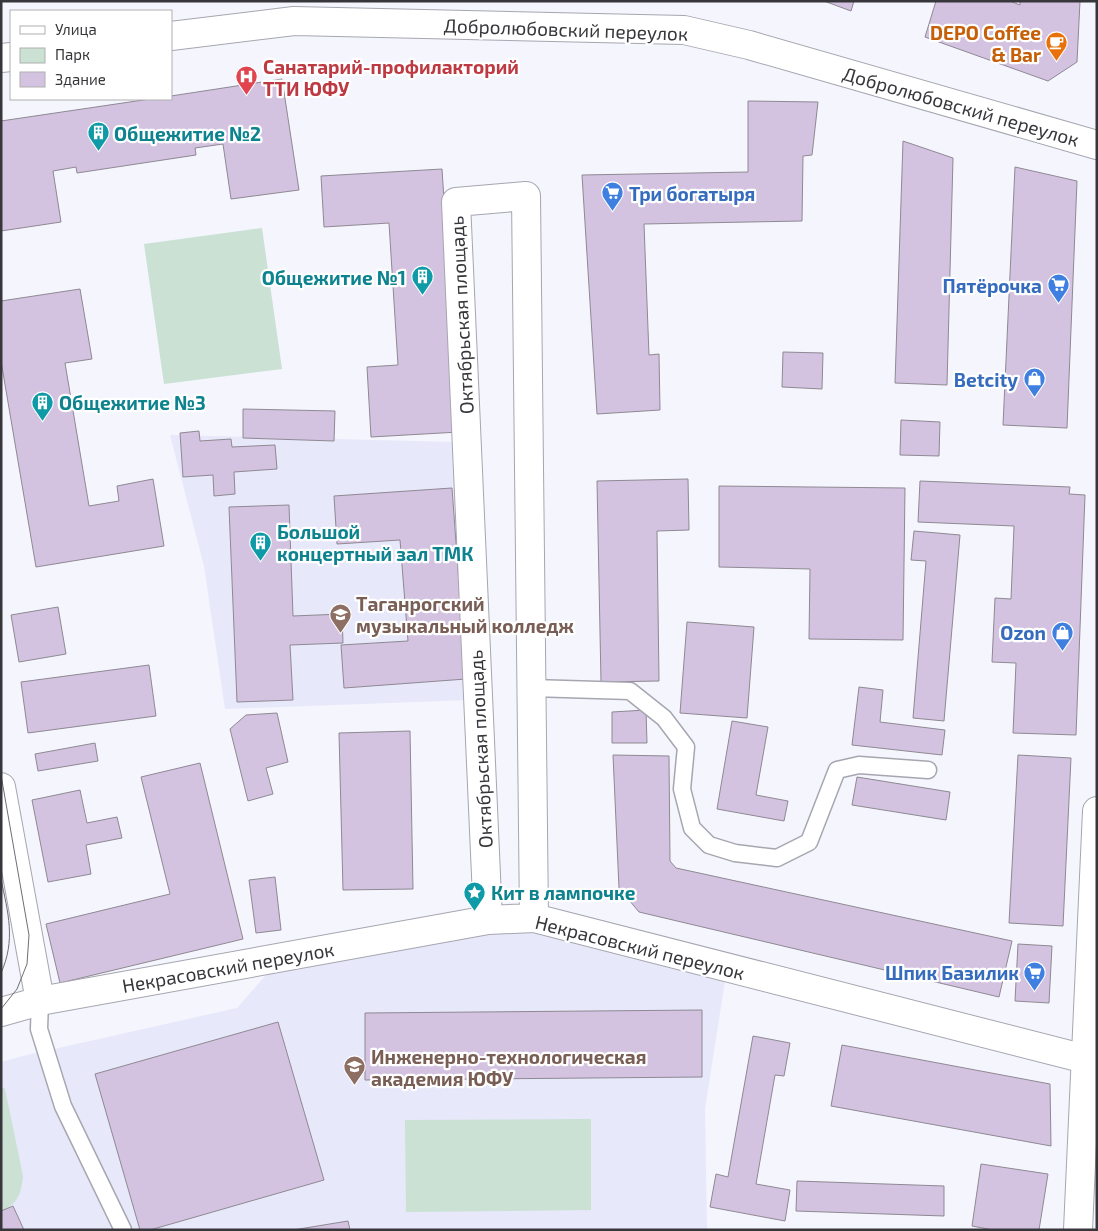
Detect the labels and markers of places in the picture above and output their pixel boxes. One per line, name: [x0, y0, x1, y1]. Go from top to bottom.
place label: DEPO Coffee & Bar: [930, 21, 1041, 66]
cafe icon: DEPO Coffee & Bar: [1045, 31, 1069, 62]
place label: Санатарий-профилакторий ТТИ ЮФУ: [263, 55, 519, 100]
hospital icon: Санатарий-профилакторий ТТИ ЮФУ: [235, 65, 259, 96]
building icon: Общежитие №2: [86, 121, 110, 152]
place label: Общежитие №2: [114, 122, 261, 145]
supermarket icon: Три богатыря: [601, 181, 625, 212]
place label: Три богатыря: [629, 182, 755, 205]
building icon: Общежитие №1: [410, 265, 434, 296]
place label: Общежитие №1: [262, 266, 406, 289]
supermarket icon: Пятёрочка: [1046, 273, 1070, 304]
place label: Пятёрочка: [943, 274, 1042, 297]
shop icon: Betcity: [1022, 367, 1046, 398]
place label: Betcity: [954, 368, 1018, 392]
building icon: Общежитие №3: [31, 390, 55, 421]
place label: Общежитие №3: [59, 391, 206, 414]
place label: Большой концертный зал ТМК: [277, 520, 473, 565]
building icon: Большой концертный зал ТМК: [249, 530, 273, 561]
place label: Таганрогский музыкальный колледж: [356, 592, 574, 637]
school or university icon: Таганрогский музыкальный колледж: [328, 602, 352, 633]
shop icon: Ozon: [1050, 620, 1074, 651]
place label: Ozon: [1000, 621, 1046, 644]
place icon: Кит в лампочке: [463, 880, 487, 911]
place label: Кит в лампочке: [491, 881, 636, 904]
supermarket icon: Шпик Базилик: [1023, 960, 1047, 991]
place label: Шпик Базилик: [885, 961, 1019, 984]
place label: Инженерно-технологическая академия ЮФУ: [371, 1045, 646, 1090]
school or university icon: Инженерно-технологическая академия ЮФУ: [343, 1055, 367, 1086]

